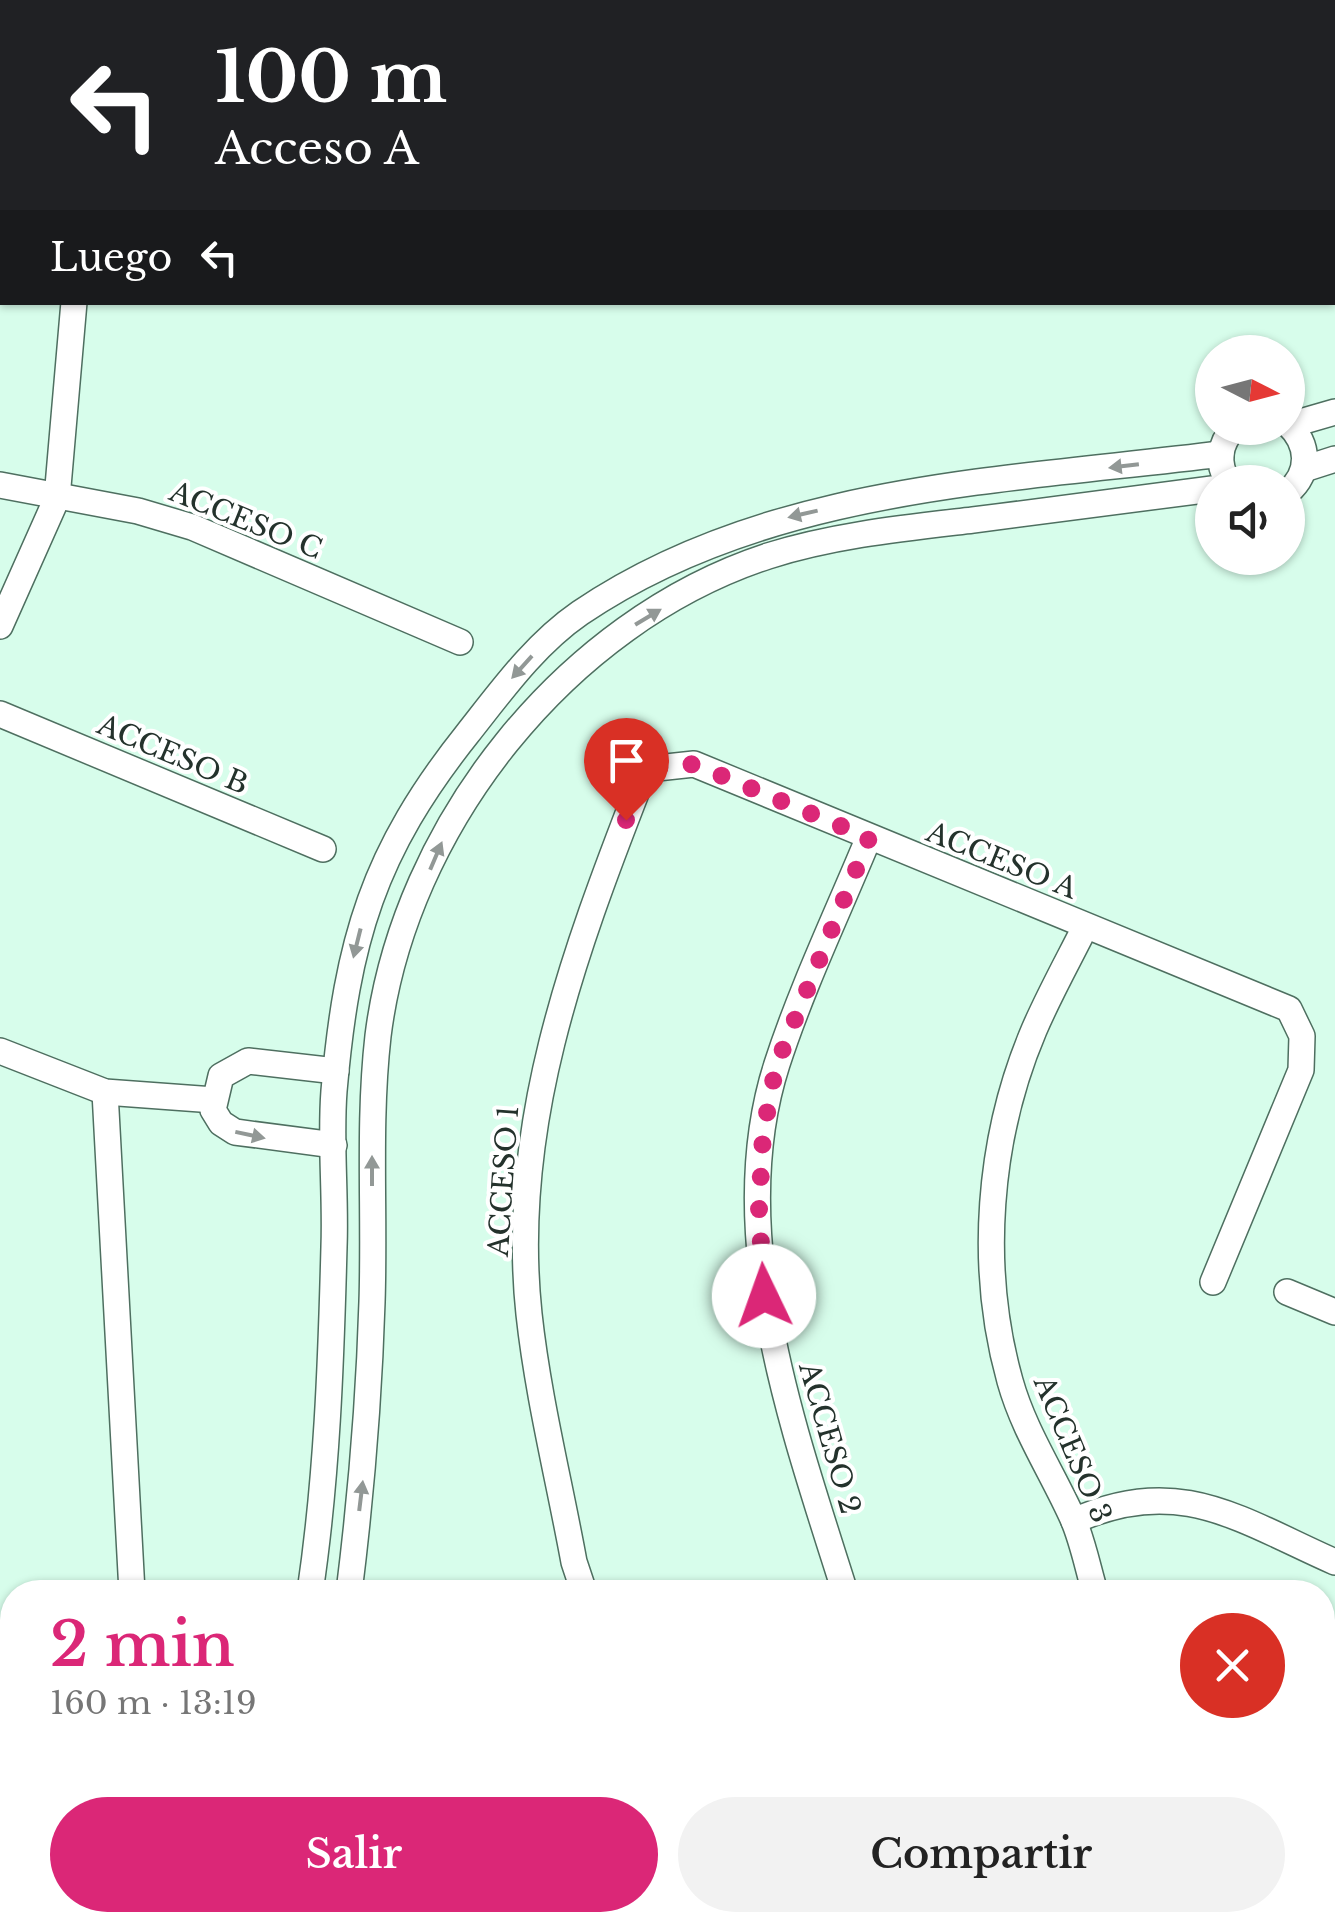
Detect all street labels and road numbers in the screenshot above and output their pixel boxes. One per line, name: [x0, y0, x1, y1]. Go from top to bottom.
street label: ACCESO C: [164, 474, 327, 567]
street label: ACCESO B: [91, 707, 253, 802]
street label: ACCESO A: [920, 814, 1083, 907]
street label: ACCESO 1: [481, 1104, 526, 1259]
street label: ACCESO 2: [791, 1357, 868, 1518]
street label: ACCESO 3: [1026, 1370, 1119, 1528]

